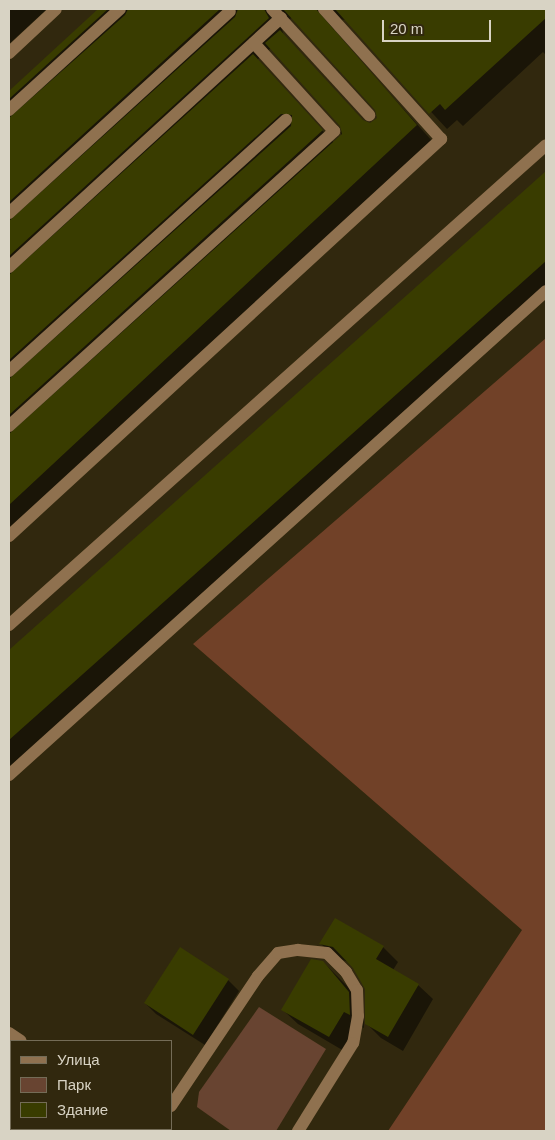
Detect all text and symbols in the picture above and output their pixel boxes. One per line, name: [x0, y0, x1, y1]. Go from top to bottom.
scale bar: [385, 10, 494, 42]
text: 20 m: [390, 20, 423, 37]
legend: [10, 1040, 172, 1130]
text: Улица: [57, 1051, 100, 1068]
text: Парк: [57, 1076, 91, 1093]
text: Здание: [57, 1101, 108, 1118]

